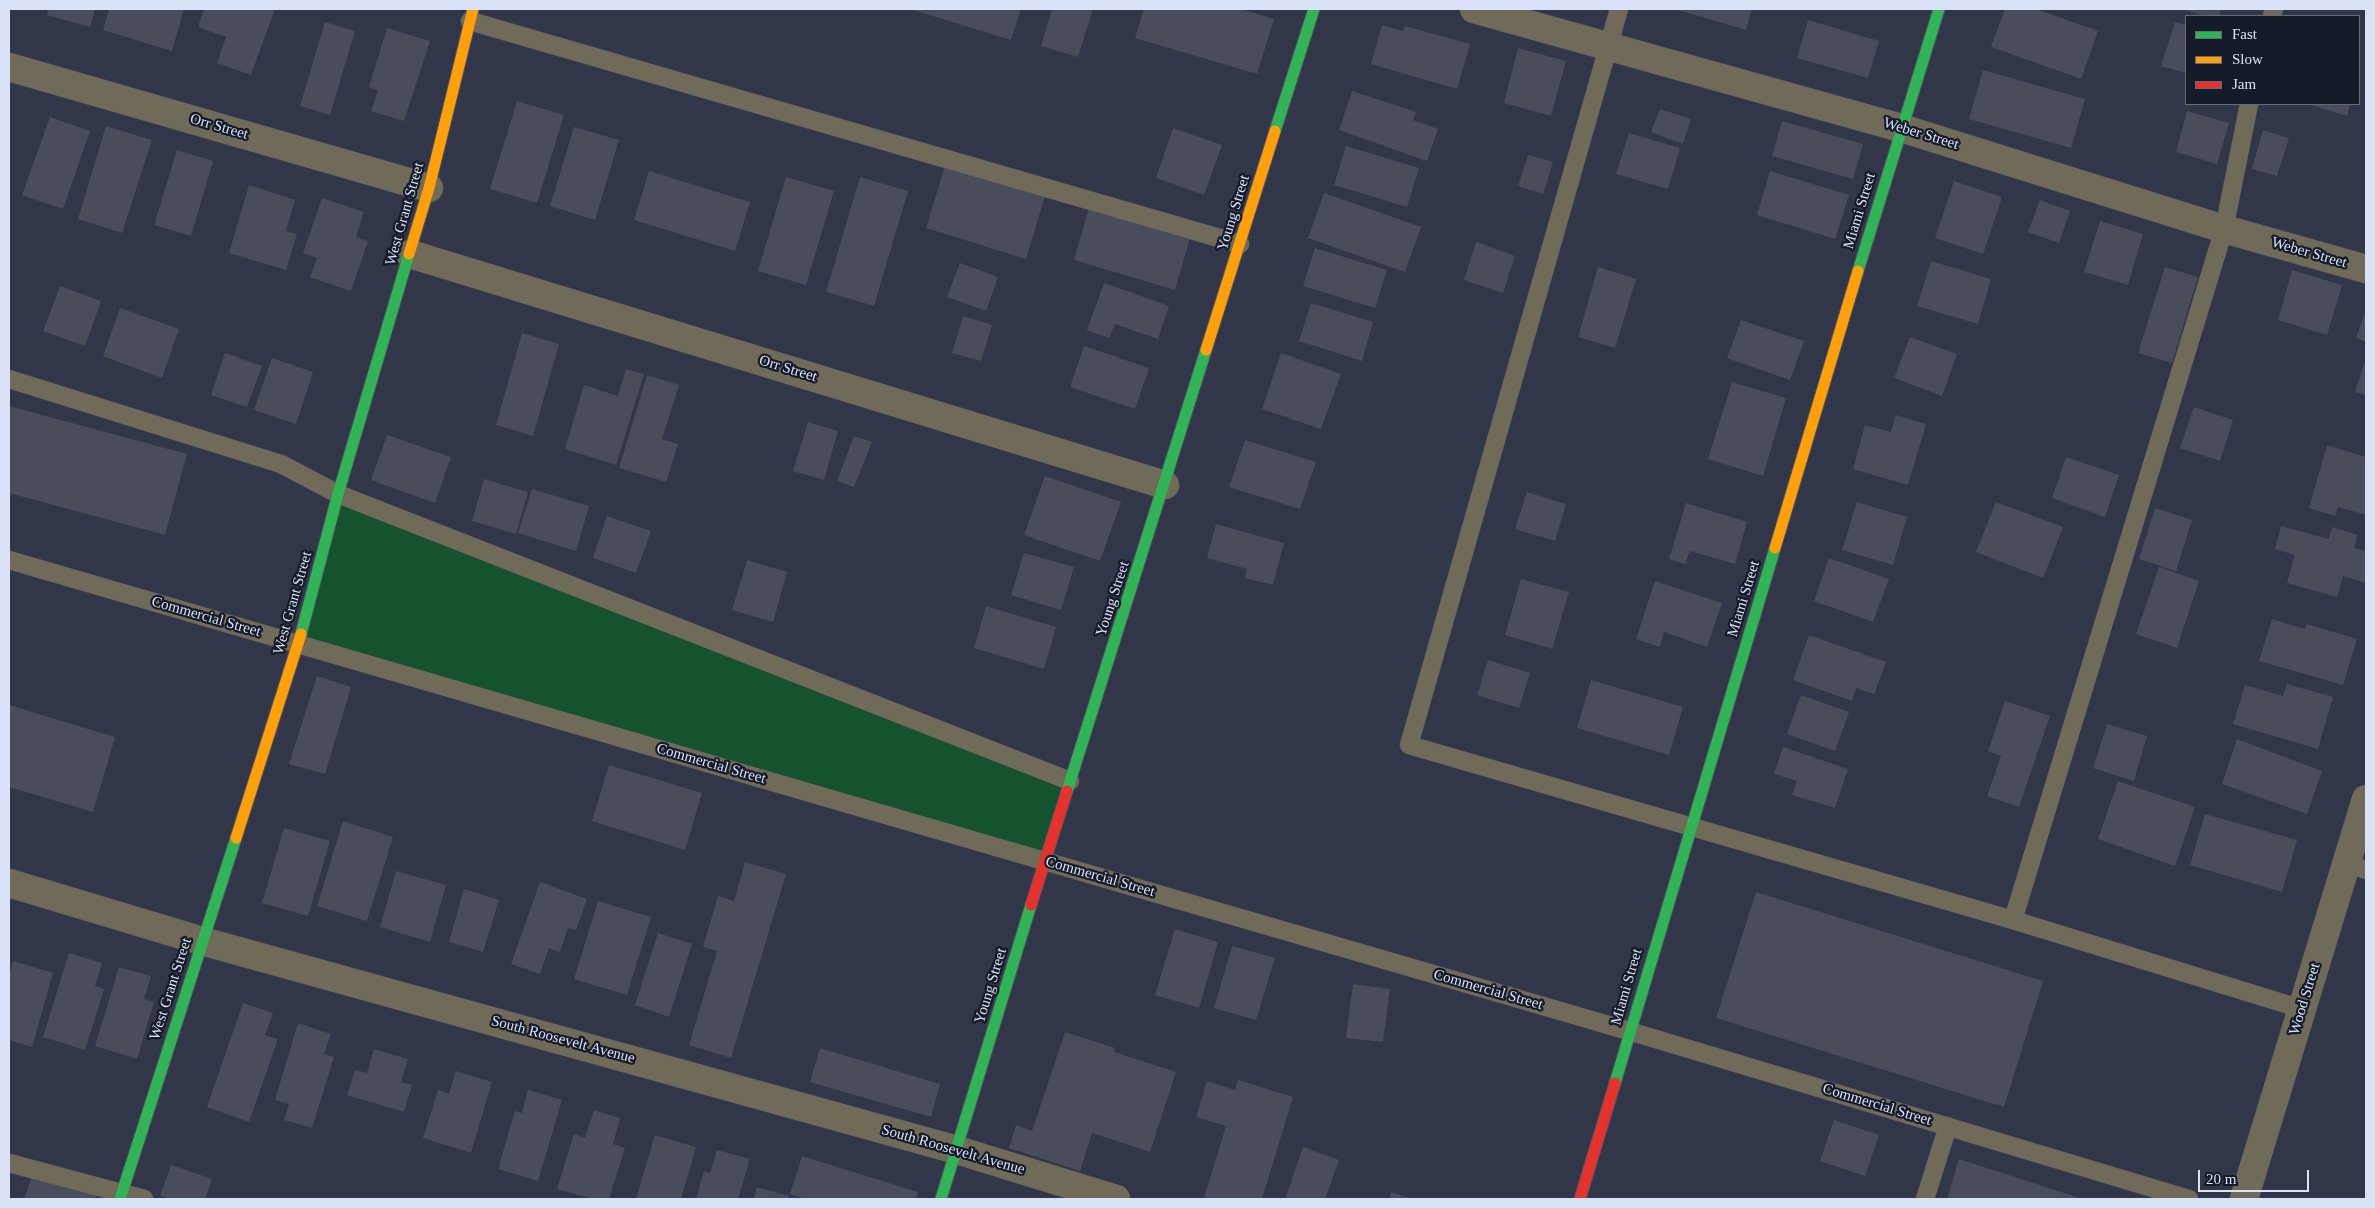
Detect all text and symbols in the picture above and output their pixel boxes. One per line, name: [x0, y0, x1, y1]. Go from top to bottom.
legend: [2185, 15, 2360, 105]
text: Fast: [2232, 26, 2257, 42]
text: Slow: [2232, 51, 2263, 67]
text: Jam: [2232, 76, 2256, 92]
street label: Orr Street: [188, 110, 250, 144]
street label: Weber Street: [1881, 114, 1961, 154]
street label: West Grant Street: [382, 160, 428, 268]
street label: Miami Street: [1840, 171, 1880, 251]
street label: Young Street: [1214, 173, 1254, 253]
street label: Weber Street: [2269, 234, 2349, 272]
street label: Orr Street: [757, 352, 819, 386]
street label: West Grant Street: [270, 549, 316, 657]
street label: Young Street: [1092, 559, 1134, 639]
street label: Miami Street: [1724, 559, 1764, 639]
street label: Commercial Street: [149, 593, 263, 641]
street label: Commercial Street: [654, 740, 768, 788]
street label: Commercial Street: [1043, 853, 1157, 901]
street label: West Grant Street: [146, 936, 196, 1042]
street label: Young Street: [971, 946, 1011, 1026]
street label: Miami Street: [1607, 947, 1647, 1027]
street label: Wood Street: [2286, 961, 2324, 1037]
street label: Commercial Street: [1431, 966, 1545, 1014]
street label: South Roosevelt Avenue: [489, 1012, 637, 1068]
street label: Commercial Street: [1820, 1080, 1934, 1130]
street label: South Roosevelt Avenue: [879, 1121, 1027, 1179]
scale bar: [2200, 1160, 2311, 1192]
text: 20 m: [2206, 1171, 2236, 1187]

